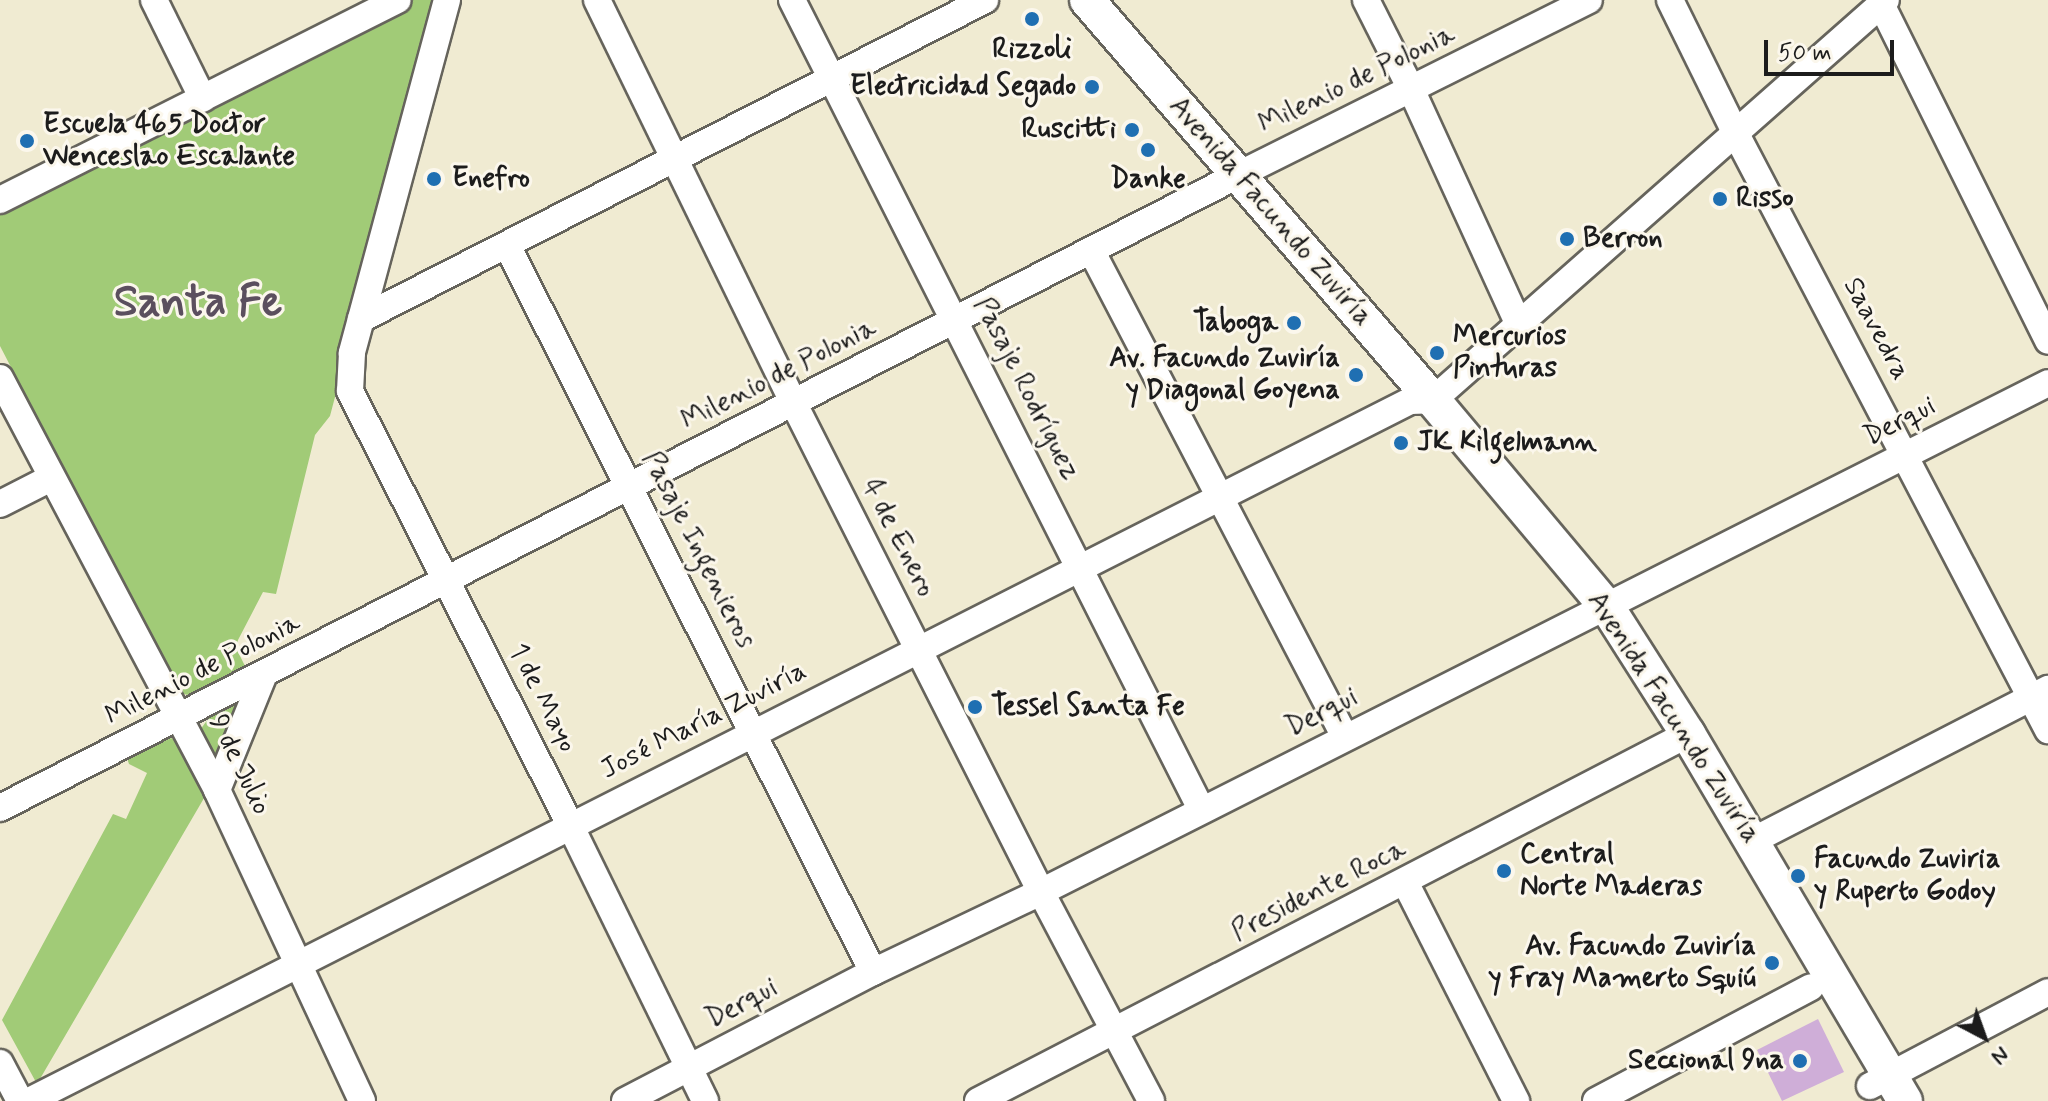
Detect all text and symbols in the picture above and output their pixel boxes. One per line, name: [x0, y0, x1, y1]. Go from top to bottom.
marker: Rizzoli: [1021, 8, 1043, 30]
street label: Milenio de Polonia: [1250, 17, 1464, 143]
scale bar: [1768, 24, 1898, 74]
place label: Rizzoli: [992, 33, 1072, 67]
text: 50 m: [1778, 38, 1832, 69]
place label: Electricidad Segado: [848, 70, 1076, 104]
marker: Electricidad Segado: [1083, 78, 1101, 96]
street label: Avenida Facundo Zuviría: [1160, 89, 1380, 335]
place label: Escuela 465 Doctor Wenceslao Escalante: [43, 108, 292, 174]
place label: Ruscitti: [1021, 113, 1116, 147]
marker: Ruscitti: [1123, 121, 1141, 139]
marker: Escuela 465 Doctor Wenceslao Escalante: [18, 132, 36, 150]
marker: Danke: [1139, 141, 1157, 159]
place label: Enefro: [452, 162, 530, 196]
place label: Danke: [1110, 163, 1186, 197]
marker: Enefro: [423, 168, 445, 190]
place label: Risso: [1736, 182, 1794, 216]
marker: Risso: [1711, 190, 1729, 208]
place label: Berron: [1583, 222, 1663, 256]
marker: Berron: [1558, 230, 1576, 248]
street label: Saavedra: [1835, 272, 1917, 386]
district label: Santa Fe: [113, 277, 283, 329]
street label: Pasaje Rodríguez: [966, 292, 1086, 486]
place label: Taboga: [1193, 306, 1278, 340]
street label: Milenio de Polonia: [673, 310, 885, 440]
marker: Taboga: [1285, 314, 1303, 332]
place label: Mercurios Pinturas: [1453, 320, 1566, 386]
place label: Av. Facundo Zuviría y Diagonal Goyena: [1102, 342, 1340, 408]
marker: Mercurios Pinturas: [1428, 344, 1446, 362]
marker: Av. Facundo Zuviría y Diagonal Goyena: [1347, 366, 1365, 384]
street label: Derqui: [1858, 390, 1942, 454]
place label: JK Kilgelmann: [1417, 426, 1605, 460]
marker: JK Kilgelmann: [1392, 434, 1410, 452]
street label: Pasaje Ingenieros: [634, 446, 762, 654]
street label: 4 de Enero: [855, 475, 941, 601]
street label: Avenida Facundo Zuviría: [1578, 585, 1768, 851]
street label: Milenio de Polonia: [97, 605, 309, 735]
street label: 1 de Mayo: [500, 637, 584, 759]
street label: José María Zuviría: [594, 654, 814, 788]
street label: Derqui: [1280, 681, 1364, 745]
place label: Tessel Santa Fe: [991, 690, 1174, 724]
marker: Tessel Santa Fe: [966, 698, 984, 716]
street label: 9 de Julio: [199, 707, 279, 823]
street label: Presidente Roca: [1227, 833, 1411, 949]
place label: Central Norte Maderas: [1520, 838, 1702, 904]
place label: Facundo Zuviria y Ruperto Godoy: [1814, 843, 2008, 909]
marker: Central Norte Maderas: [1495, 862, 1513, 880]
marker: Facundo Zuviria y Ruperto Godoy: [1789, 867, 1807, 885]
place label: Av. Facundo Zuviría y Fray Mamerto Squiú: [1485, 930, 1756, 996]
marker: Av. Facundo Zuviría y Fray Mamerto Squiú: [1763, 954, 1781, 972]
street label: Derqui: [700, 971, 784, 1037]
north arrow: [1944, 997, 2024, 1077]
text: N: [1985, 1040, 2014, 1070]
place label: Seccional 9na: [1628, 1044, 1784, 1078]
marker: Seccional 9na: [1791, 1052, 1809, 1070]

